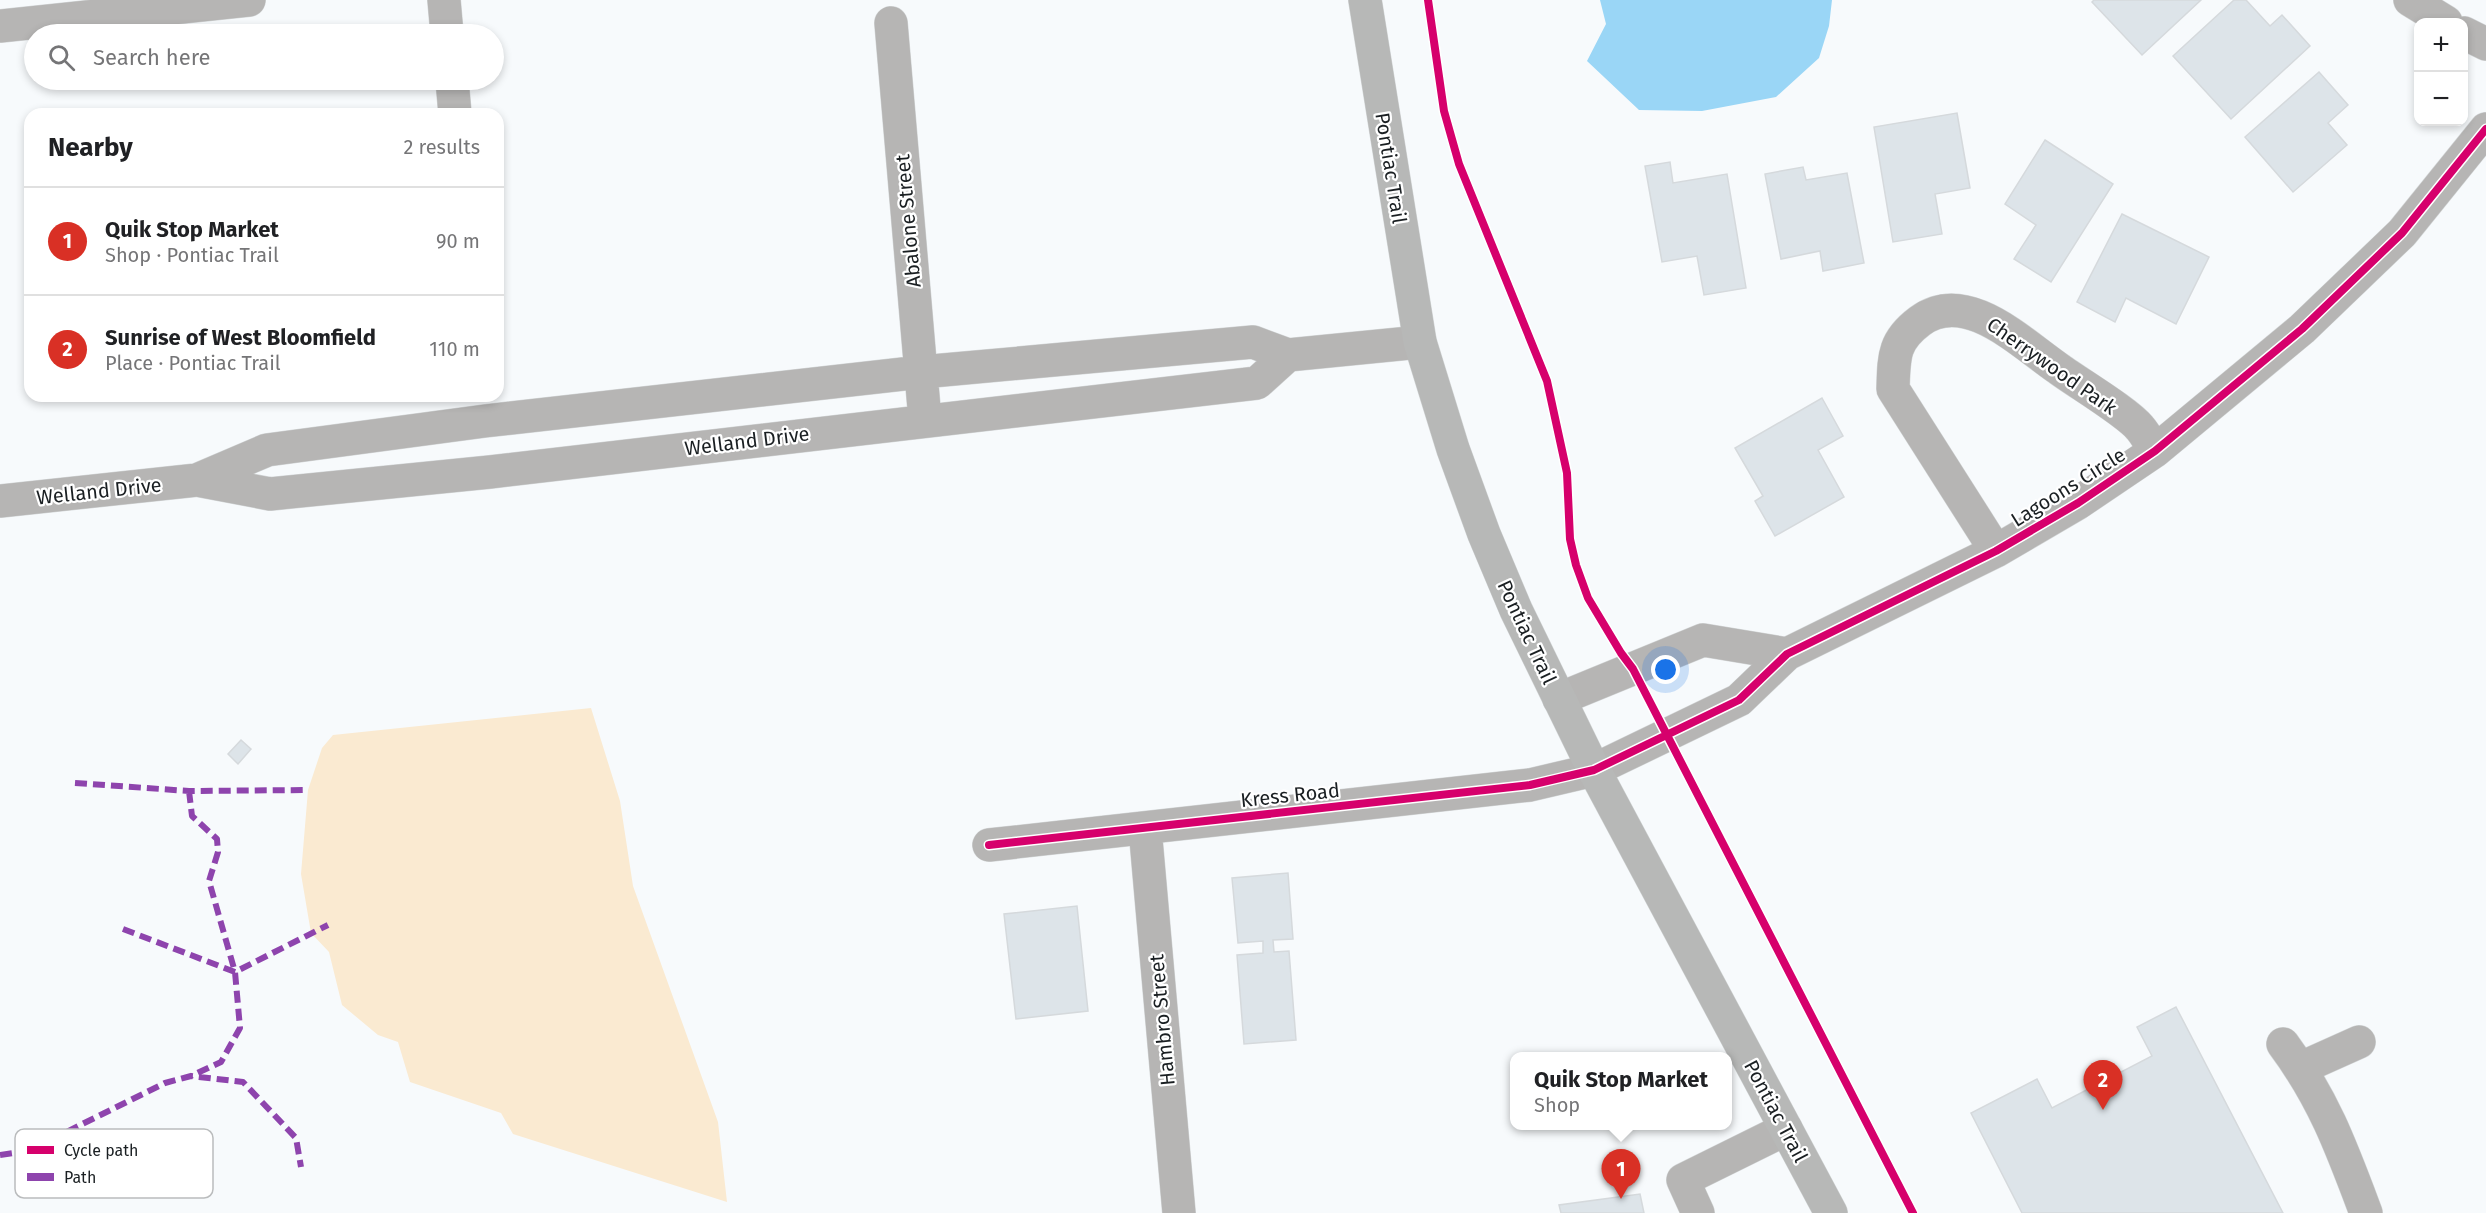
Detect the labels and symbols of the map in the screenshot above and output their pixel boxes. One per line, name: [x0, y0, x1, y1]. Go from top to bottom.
street label: Pontiac Trail: [1370, 111, 1412, 225]
street label: Abalone Street: [890, 153, 926, 289]
street label: Cherrywood Park: [1982, 312, 2122, 420]
street label: Welland Drive: [683, 421, 811, 461]
street label: Lagoons Circle: [2006, 442, 2130, 532]
street label: Welland Drive: [35, 473, 163, 509]
street label: Pontiac Trail: [1492, 576, 1562, 688]
your location: [1651, 655, 1680, 684]
street label: Kress Road: [1239, 778, 1341, 812]
street label: Hambro Street: [1144, 953, 1180, 1087]
street label: Pontiac Trail: [1739, 1056, 1813, 1166]
pin: 2: [2084, 1060, 2122, 1110]
legend: [15, 1129, 213, 1198]
text: Cycle path: [64, 1141, 138, 1160]
pin: 1: [1602, 1150, 1640, 1199]
text: Path: [64, 1168, 96, 1187]

